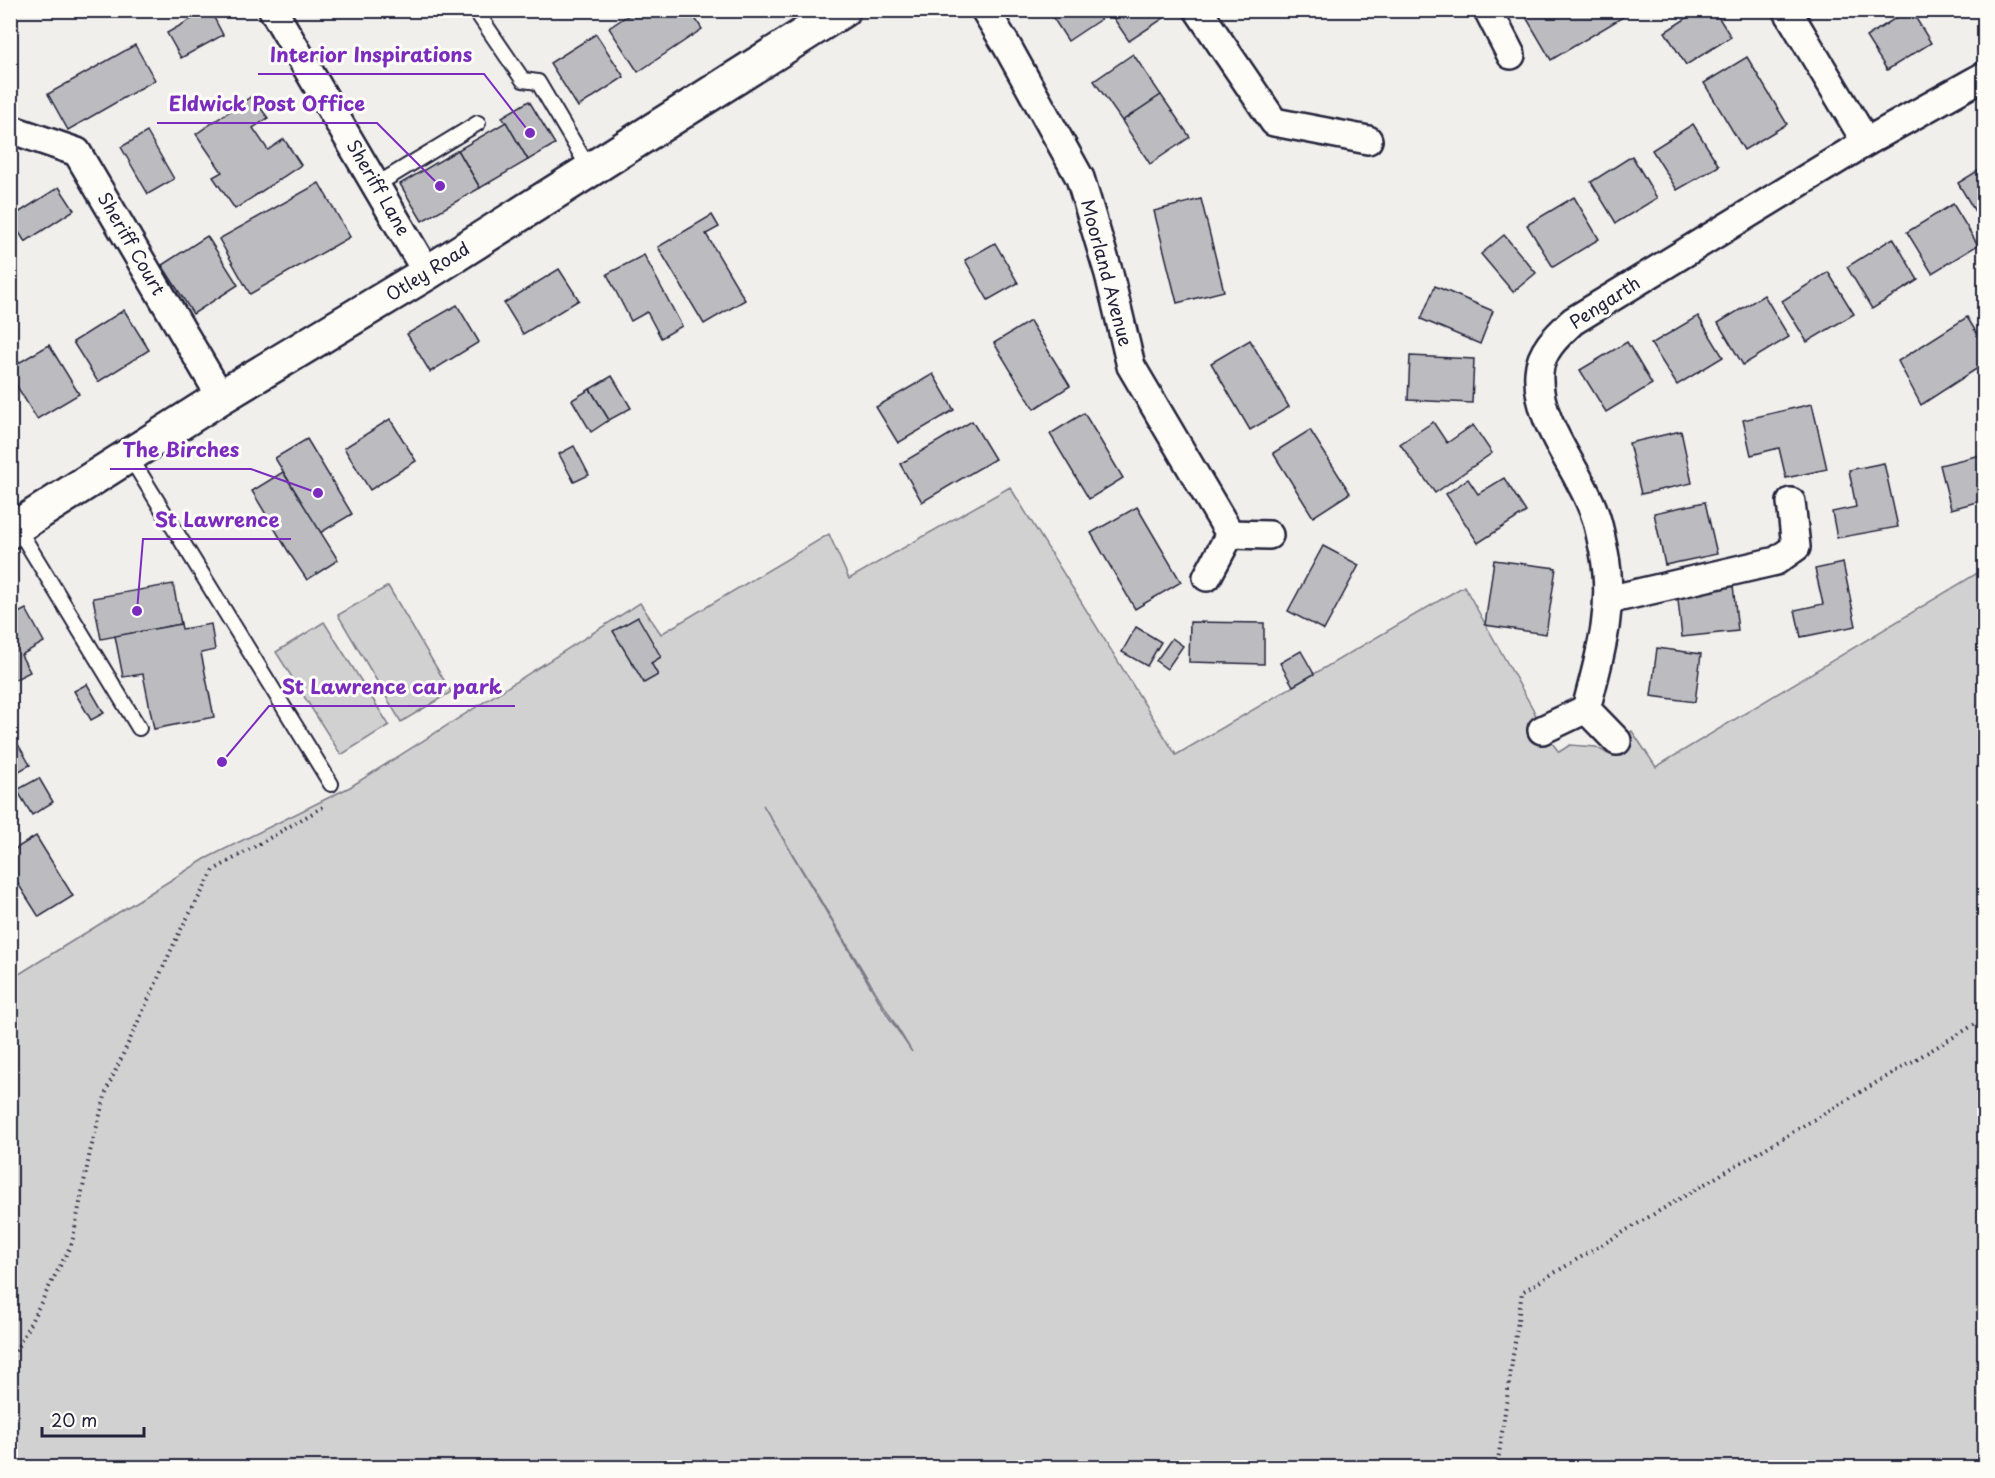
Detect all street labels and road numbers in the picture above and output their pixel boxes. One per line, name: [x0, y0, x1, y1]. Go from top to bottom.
street label: Sheriff Lane: [341, 134, 418, 240]
street label: Sheriff Court: [92, 187, 173, 300]
street label: Moorland Avenue: [1075, 196, 1140, 349]
street label: Otley Road: [380, 234, 474, 307]
street label: Pengarth: [1563, 269, 1645, 335]

